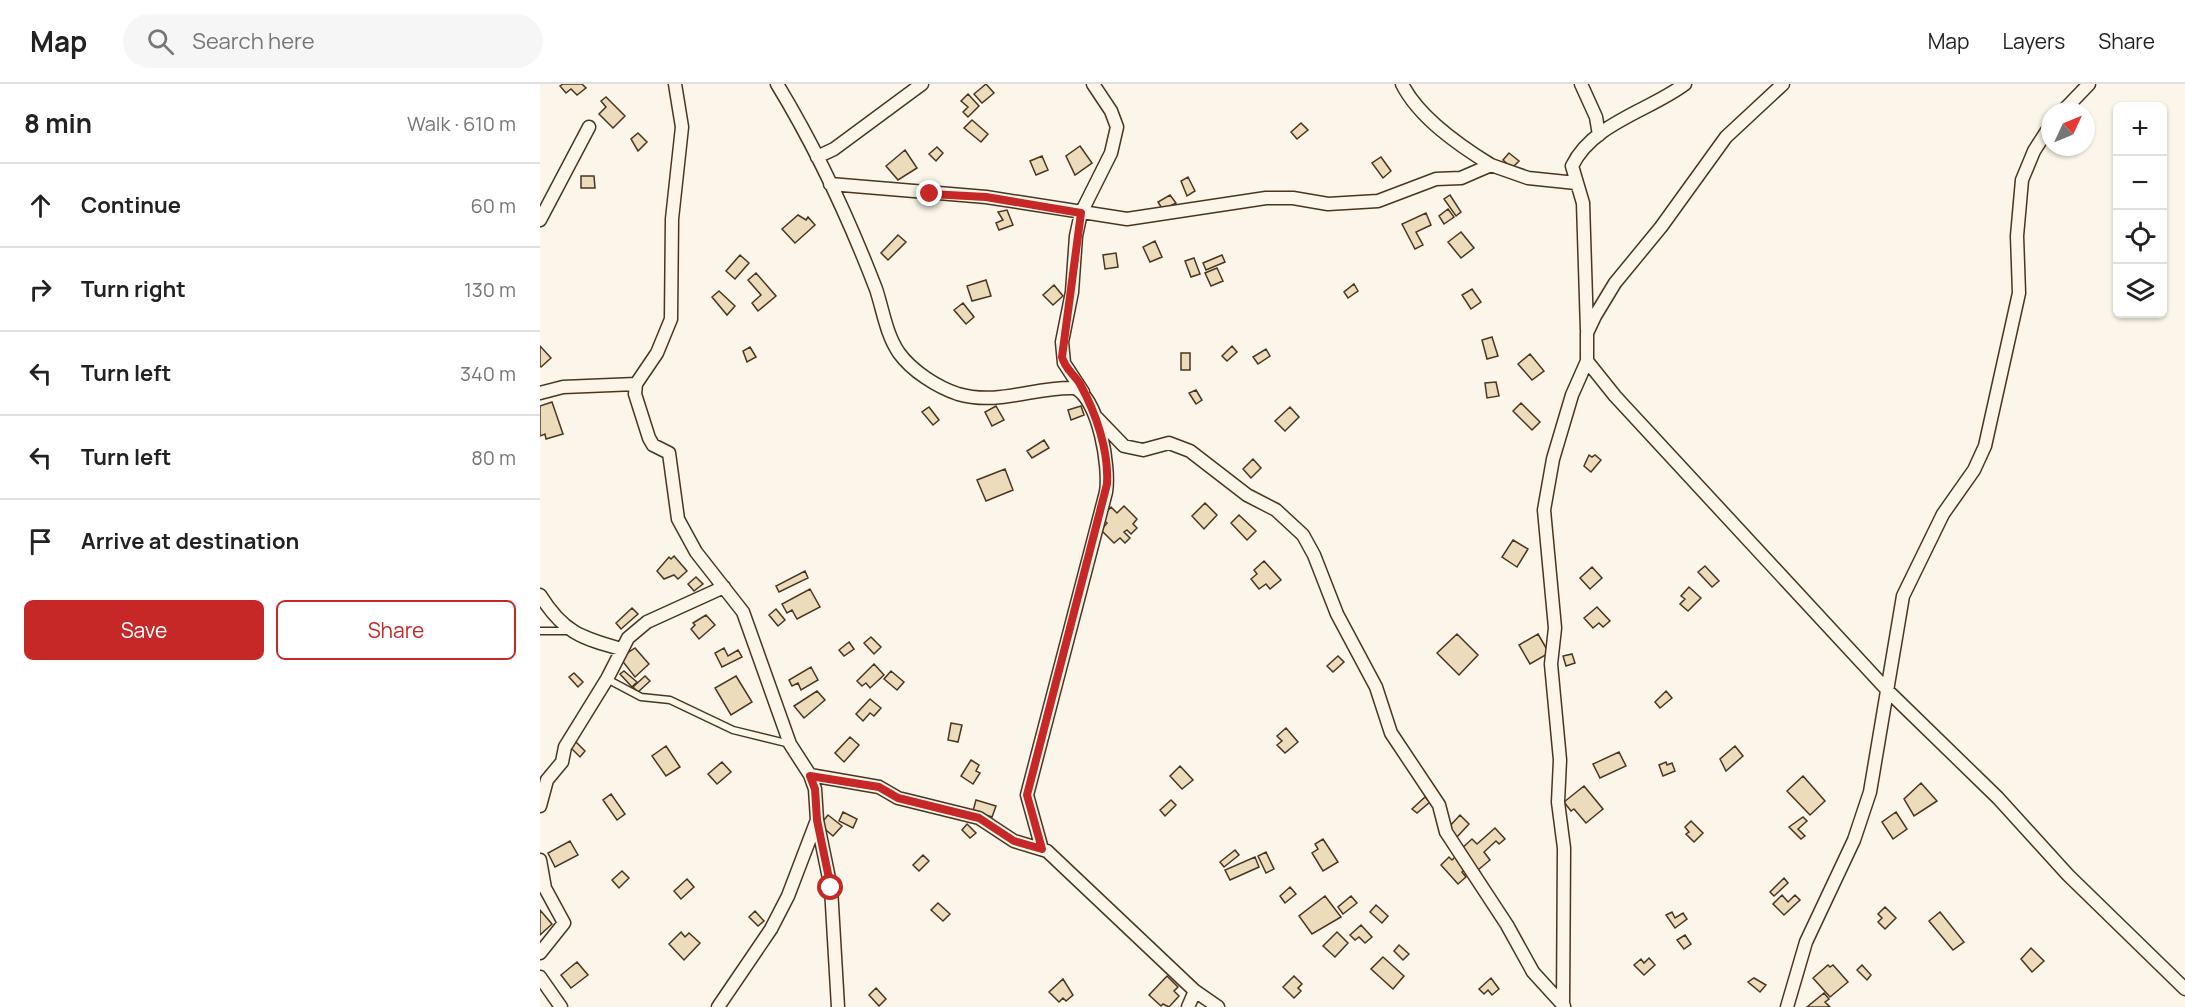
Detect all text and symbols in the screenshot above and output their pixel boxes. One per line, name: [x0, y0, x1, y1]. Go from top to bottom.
search box: [123, 14, 543, 68]
text: Map: [30, 22, 87, 60]
icon: search: [144, 25, 177, 58]
text: Search here: [192, 26, 315, 56]
text: Map: [1928, 27, 1969, 55]
text: Layers: [2002, 27, 2065, 55]
text: Share: [2098, 27, 2155, 55]
north arrow: [2041, 102, 2095, 156]
map controls: [2113, 102, 2167, 318]
button: +: [2113, 102, 2167, 156]
text: 8 min: [24, 105, 92, 141]
text: Walk · 610 m: [407, 110, 516, 137]
button: −: [2113, 156, 2167, 210]
route end: [916, 180, 942, 206]
icon: ahead: [24, 189, 57, 222]
text: Continue: [81, 190, 181, 220]
text: 60 m: [470, 192, 516, 219]
button: locate: [2113, 210, 2167, 264]
button: layers: [2113, 264, 2167, 318]
icon: right: [24, 273, 57, 306]
text: Turn right: [81, 274, 186, 304]
text: 130 m: [464, 276, 516, 303]
icon: left: [24, 357, 57, 390]
text: Turn left: [81, 358, 171, 388]
text: 340 m: [460, 360, 516, 387]
icon: left: [24, 441, 57, 474]
text: Turn left: [81, 442, 171, 472]
text: 80 m: [471, 444, 516, 471]
icon: arrive: [24, 525, 57, 558]
text: Arrive at destination: [81, 526, 299, 556]
button: Save: [24, 600, 264, 660]
button: Share: [276, 600, 516, 660]
route start: [817, 874, 843, 900]

